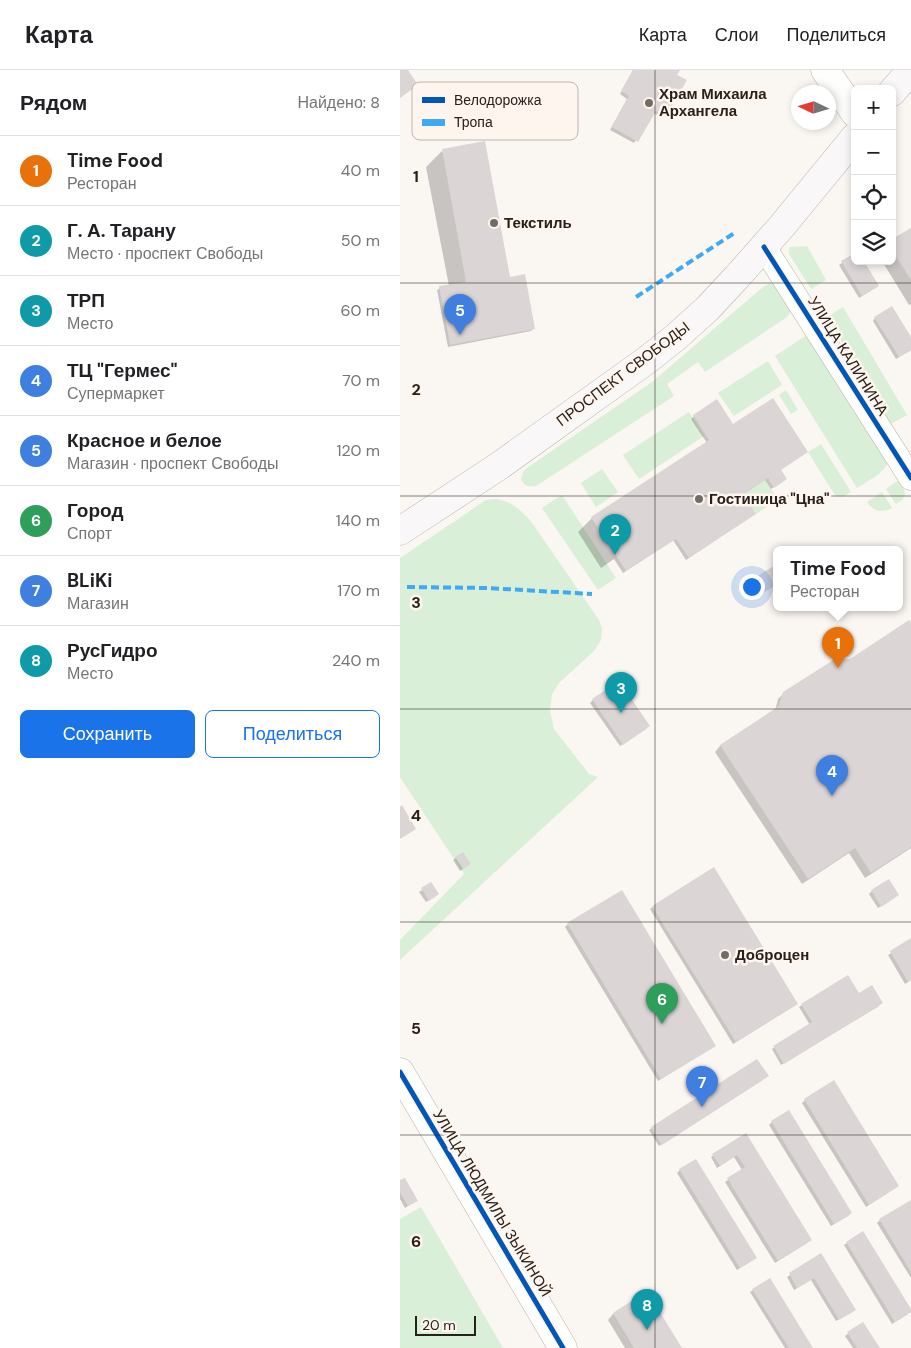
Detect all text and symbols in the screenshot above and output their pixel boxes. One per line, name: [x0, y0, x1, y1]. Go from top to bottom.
text: Карта: [25, 19, 93, 50]
text: Карта: [639, 23, 687, 47]
text: Слои: [715, 23, 759, 47]
text: Поделиться: [787, 23, 886, 47]
legend: [412, 82, 578, 140]
place label: Храм Михаила Архангела: [659, 84, 767, 121]
north arrow: [791, 85, 836, 130]
map controls: [851, 85, 896, 265]
button: +: [851, 85, 896, 130]
text: Рядом: [20, 89, 87, 117]
text: Велодорожка: [454, 91, 542, 109]
text: Найдено: 8: [297, 92, 380, 113]
marker: Храм Михаила Архангела: [643, 97, 655, 109]
text: Тропа: [454, 113, 493, 131]
button: −: [851, 130, 896, 175]
text: Time Food: [67, 148, 163, 173]
text: 1: [33, 160, 39, 181]
text: 40 m: [341, 160, 380, 181]
text: 1: [413, 166, 419, 187]
text: Ресторан: [67, 173, 137, 194]
button: locate: [851, 175, 896, 220]
place label: Текстиль: [504, 213, 572, 233]
marker: Текстиль: [488, 217, 500, 229]
text: Г. А. Тарану: [67, 218, 176, 243]
button: layers: [851, 220, 896, 265]
text: 2: [31, 230, 41, 251]
text: 50 m: [341, 230, 380, 251]
text: Место · проспект Свободы: [67, 243, 263, 264]
text: ТРП: [67, 288, 105, 313]
street label: УЛИЦА КАЛИНИНА: [803, 293, 893, 419]
pin: 5: [444, 294, 476, 335]
text: 3: [31, 300, 41, 321]
text: 60 m: [340, 300, 380, 321]
text: Место: [67, 313, 113, 334]
street label: ПРОСПЕКТ СВОБОДЫ: [552, 317, 694, 431]
text: ТЦ "Гермес": [67, 358, 178, 383]
text: 4: [31, 370, 41, 391]
text: 70 m: [342, 370, 380, 391]
text: 2: [411, 379, 421, 400]
text: Супермаркет: [67, 383, 165, 404]
text: Красное и белое: [67, 428, 222, 453]
text: 5: [31, 440, 41, 461]
text: 120 m: [336, 440, 380, 461]
text: Магазин · проспект Свободы: [67, 453, 279, 474]
place label: Гостиница "Цна": [709, 489, 830, 509]
marker: Гостиница "Цна": [693, 493, 705, 505]
text: Город: [67, 498, 123, 523]
text: 6: [31, 510, 41, 531]
text: 140 m: [336, 510, 380, 531]
pin: 2: [599, 514, 631, 555]
text: Спорт: [67, 523, 112, 544]
popup: [773, 546, 903, 611]
text: Time Food: [790, 556, 886, 581]
text: BLiKi: [67, 568, 113, 593]
your location: [739, 574, 765, 600]
text: 7: [32, 580, 40, 601]
text: 170 m: [337, 580, 380, 601]
text: Ресторан: [790, 581, 860, 602]
text: 3: [411, 592, 421, 613]
text: Магазин: [67, 593, 129, 614]
pin: 1: [822, 627, 854, 668]
text: РусГидро: [67, 638, 158, 663]
text: 8: [31, 650, 41, 671]
text: 240 m: [332, 650, 380, 671]
text: Место: [67, 663, 113, 684]
pin: 3: [605, 672, 637, 713]
button: Сохранить: [20, 710, 195, 758]
button: Поделиться: [205, 710, 380, 758]
pin: 4: [816, 755, 848, 796]
text: 4: [411, 805, 421, 826]
place label: Доброцен: [735, 945, 809, 965]
marker: Доброцен: [719, 949, 731, 961]
pin: 6: [646, 983, 678, 1024]
text: 5: [411, 1018, 421, 1039]
pin: 7: [686, 1066, 718, 1107]
street label: УЛИЦА ЛЮДМИЛЫ ЗЫКИНОЙ: [428, 1106, 556, 1300]
text: 6: [411, 1231, 421, 1252]
pin: 8: [631, 1289, 663, 1330]
scale bar: [415, 1313, 476, 1336]
text: 20 m: [422, 1316, 456, 1334]

